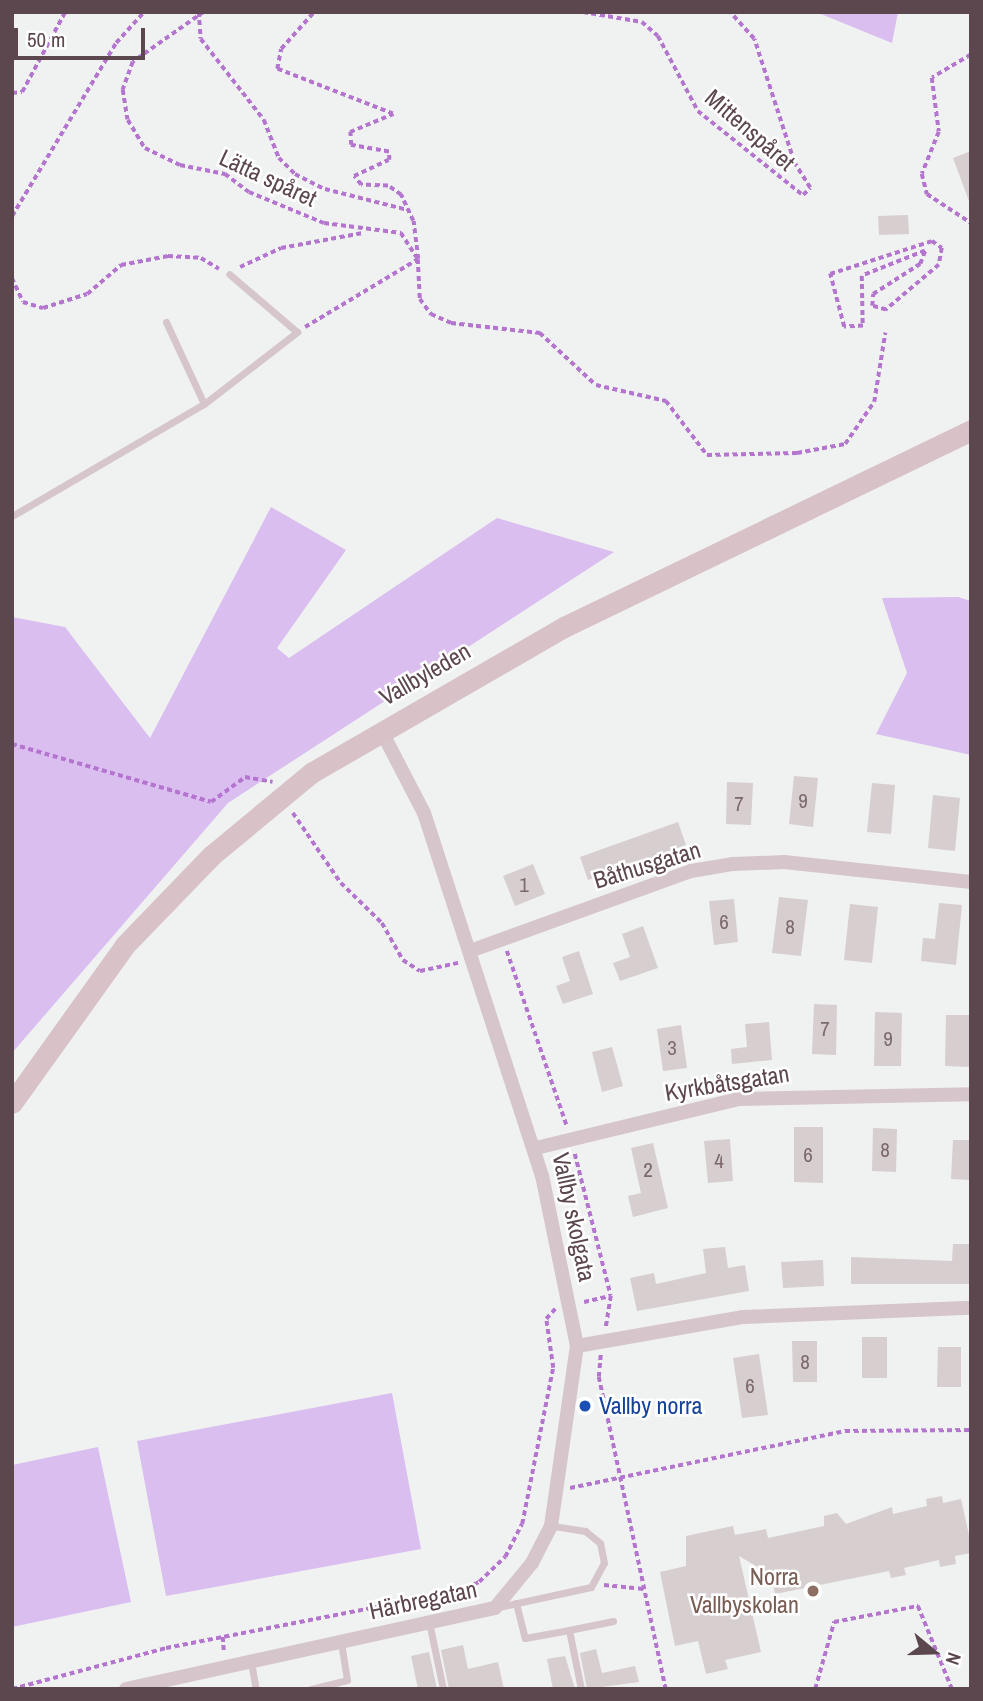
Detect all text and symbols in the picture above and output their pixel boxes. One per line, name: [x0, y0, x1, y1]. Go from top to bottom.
scale bar: [18, 14, 149, 58]
text: 50 m: [27, 25, 65, 54]
street label: Mittenspåret: [699, 83, 801, 177]
street label: Lätta spåret: [215, 143, 321, 213]
street label: Vallbyleden: [374, 636, 476, 712]
house number: 9: [798, 788, 808, 814]
house number: 7: [734, 791, 744, 817]
street label: Båthusgatan: [590, 835, 704, 895]
house number: 1: [519, 872, 529, 898]
house number: 6: [719, 909, 729, 935]
house number: 8: [785, 914, 795, 940]
house number: 7: [820, 1016, 830, 1042]
house number: 9: [883, 1026, 893, 1052]
house number: 3: [667, 1035, 677, 1061]
street label: Kyrkbåtsgatan: [663, 1059, 791, 1107]
house number: 8: [880, 1137, 890, 1163]
house number: 6: [803, 1142, 813, 1168]
house number: 4: [714, 1148, 724, 1174]
street label: Vallby skolgata: [546, 1150, 602, 1284]
house number: 2: [643, 1157, 653, 1183]
house number: 8: [800, 1349, 810, 1375]
house number: 6: [745, 1373, 755, 1399]
place label: Vallby norra: [599, 1392, 703, 1420]
marker: Vallby norra: [577, 1398, 593, 1414]
place label: Norra Vallbyskolan: [690, 1563, 799, 1619]
street label: Härbregatan: [367, 1575, 479, 1625]
marker: Norra Vallbyskolan: [805, 1583, 821, 1599]
north arrow: [899, 1617, 969, 1687]
text: N: [940, 1649, 968, 1668]

